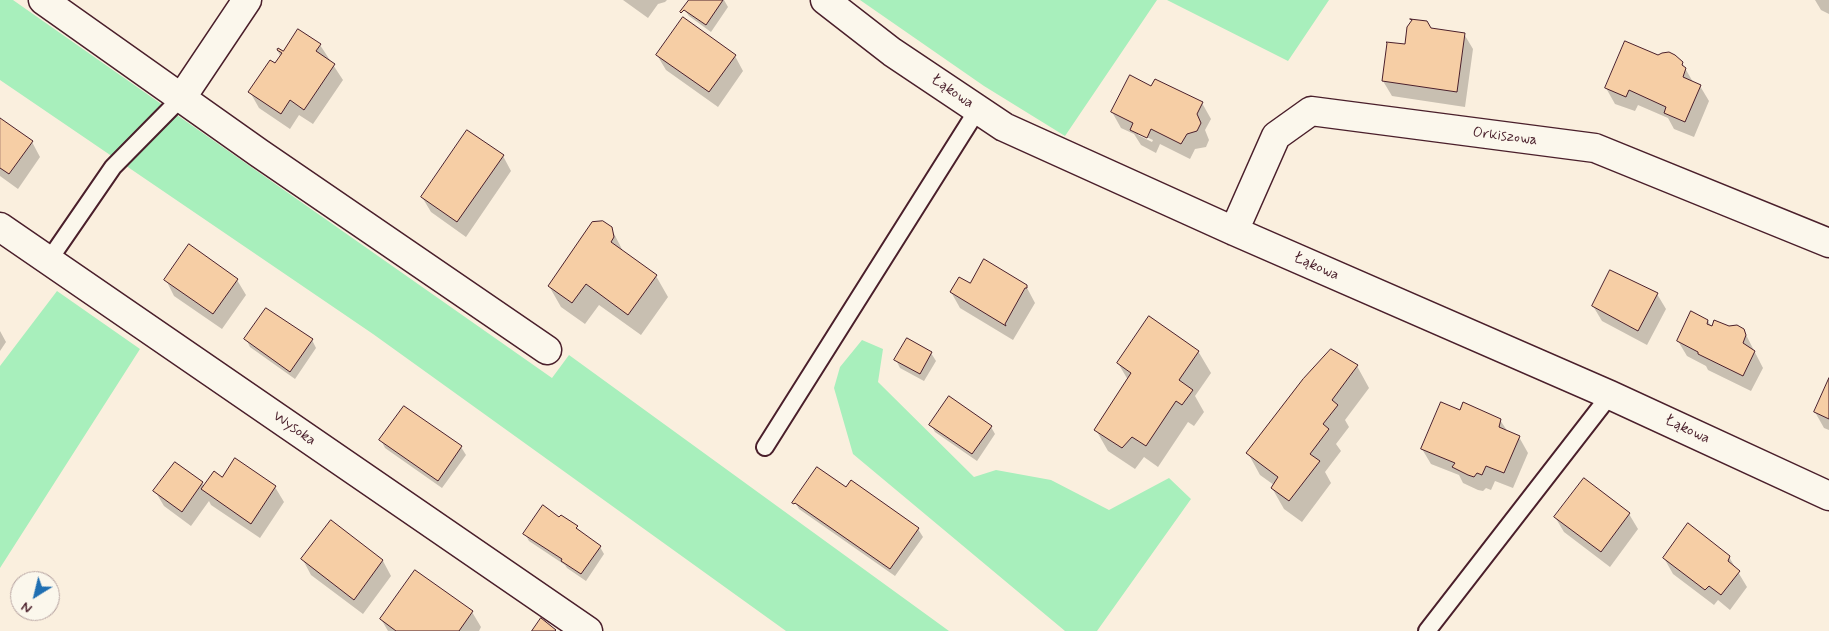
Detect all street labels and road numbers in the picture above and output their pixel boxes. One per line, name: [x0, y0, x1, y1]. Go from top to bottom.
street label: Łąkowa: [927, 71, 977, 113]
street label: Orkiszowa: [1472, 124, 1538, 150]
street label: Łąkowa: [1290, 249, 1342, 285]
street label: Wysoka: [269, 408, 319, 450]
street label: Łąkowa: [1661, 412, 1713, 448]

